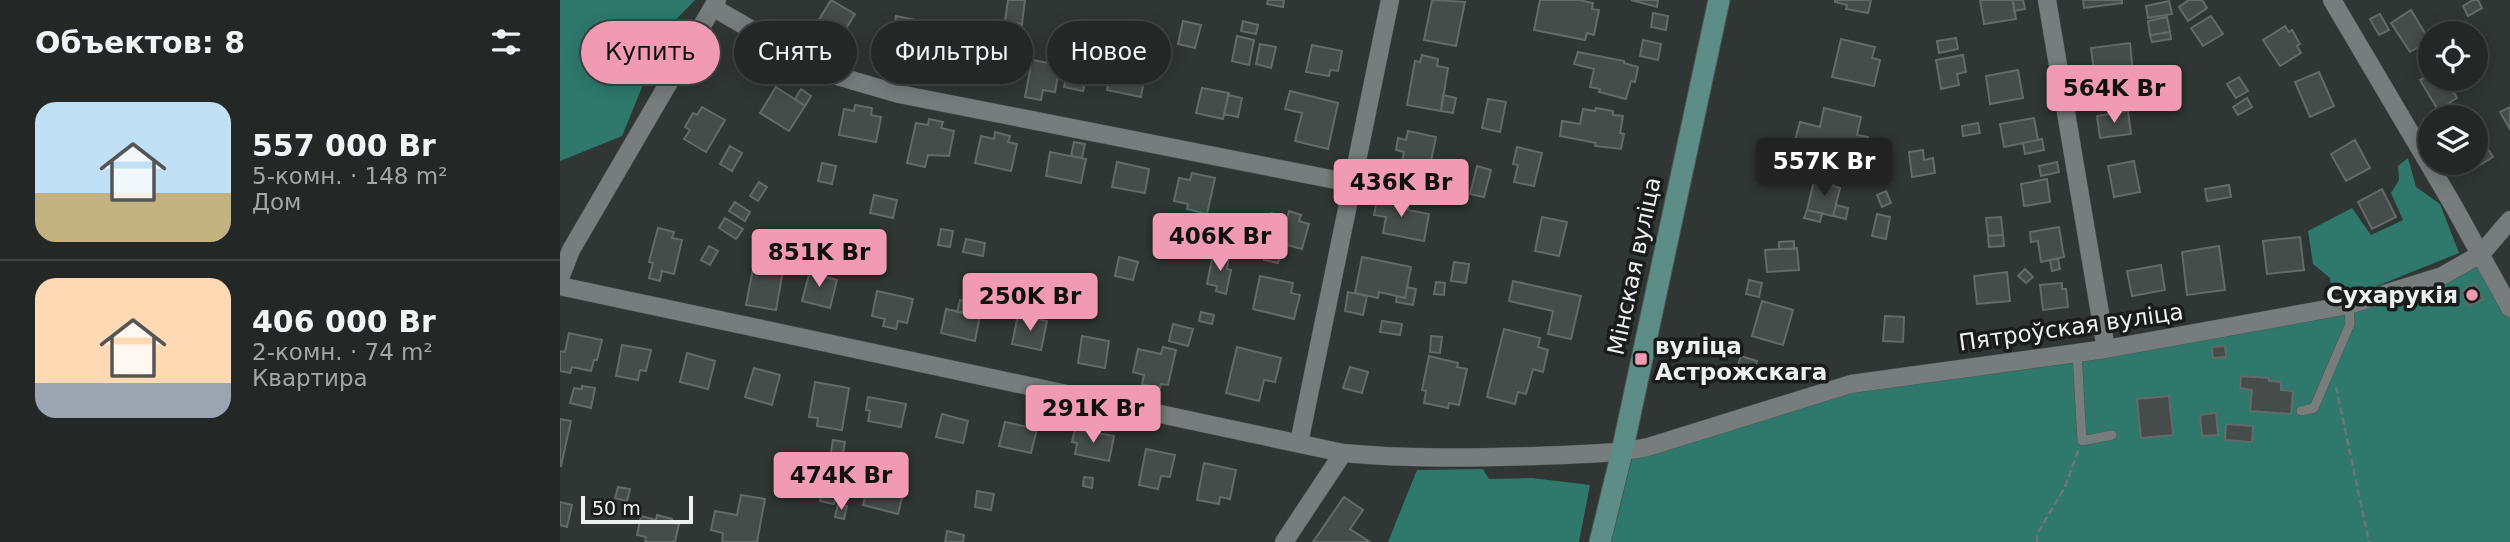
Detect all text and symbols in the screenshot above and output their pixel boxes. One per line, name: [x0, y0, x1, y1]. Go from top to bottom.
chip: Купить: [581, 21, 720, 84]
chip: Снять: [734, 21, 857, 84]
chip: Фильтры: [871, 21, 1033, 84]
chip: Новое: [1047, 21, 1171, 84]
map controls: [2418, 21, 2488, 175]
button: locate: [2418, 21, 2488, 91]
icon: filters: [487, 23, 525, 61]
text: Объектов: 8: [35, 25, 245, 60]
pin: 564K Br: [2049, 66, 2179, 125]
text: 564K Br: [2063, 75, 2165, 101]
button: layers: [2418, 105, 2488, 175]
text: 557 000 Br: [252, 128, 436, 163]
icon: home: [91, 130, 175, 214]
pin: 557K Br: [1759, 138, 1889, 198]
text: 557K Br: [1773, 148, 1875, 174]
pin: 436K Br: [1336, 160, 1466, 219]
text: 5-комн. · 148 m²: [252, 163, 447, 189]
text: 436K Br: [1350, 169, 1452, 195]
street label: Мінская вуліца: [1602, 175, 1666, 357]
text: Дом: [252, 189, 301, 215]
pin: 406K Br: [1155, 214, 1285, 273]
text: 406K Br: [1169, 223, 1271, 249]
pin: 851K Br: [754, 230, 884, 289]
text: 851K Br: [768, 239, 870, 265]
pin: 250K Br: [965, 274, 1095, 333]
place label: Сухарукія: [2326, 282, 2458, 308]
text: 250K Br: [979, 283, 1081, 309]
marker: Сухарукія: [2464, 287, 2480, 303]
street label: Пятроўская вуліца: [1957, 298, 2185, 356]
text: 406 000 Br: [252, 304, 436, 339]
icon: home: [91, 306, 175, 390]
place label: вуліца Астрожскага: [1655, 333, 1827, 385]
text: 2-комн. · 74 m²: [252, 339, 433, 365]
marker: вуліца Астрожскага: [1633, 351, 1649, 367]
text: Квартира: [252, 365, 368, 391]
pin: 291K Br: [1028, 386, 1158, 445]
text: 291K Br: [1042, 395, 1144, 421]
pin: 474K Br: [776, 452, 906, 512]
text: 474K Br: [790, 462, 892, 488]
scale bar: [581, 493, 693, 525]
text: 50 m: [592, 497, 641, 519]

